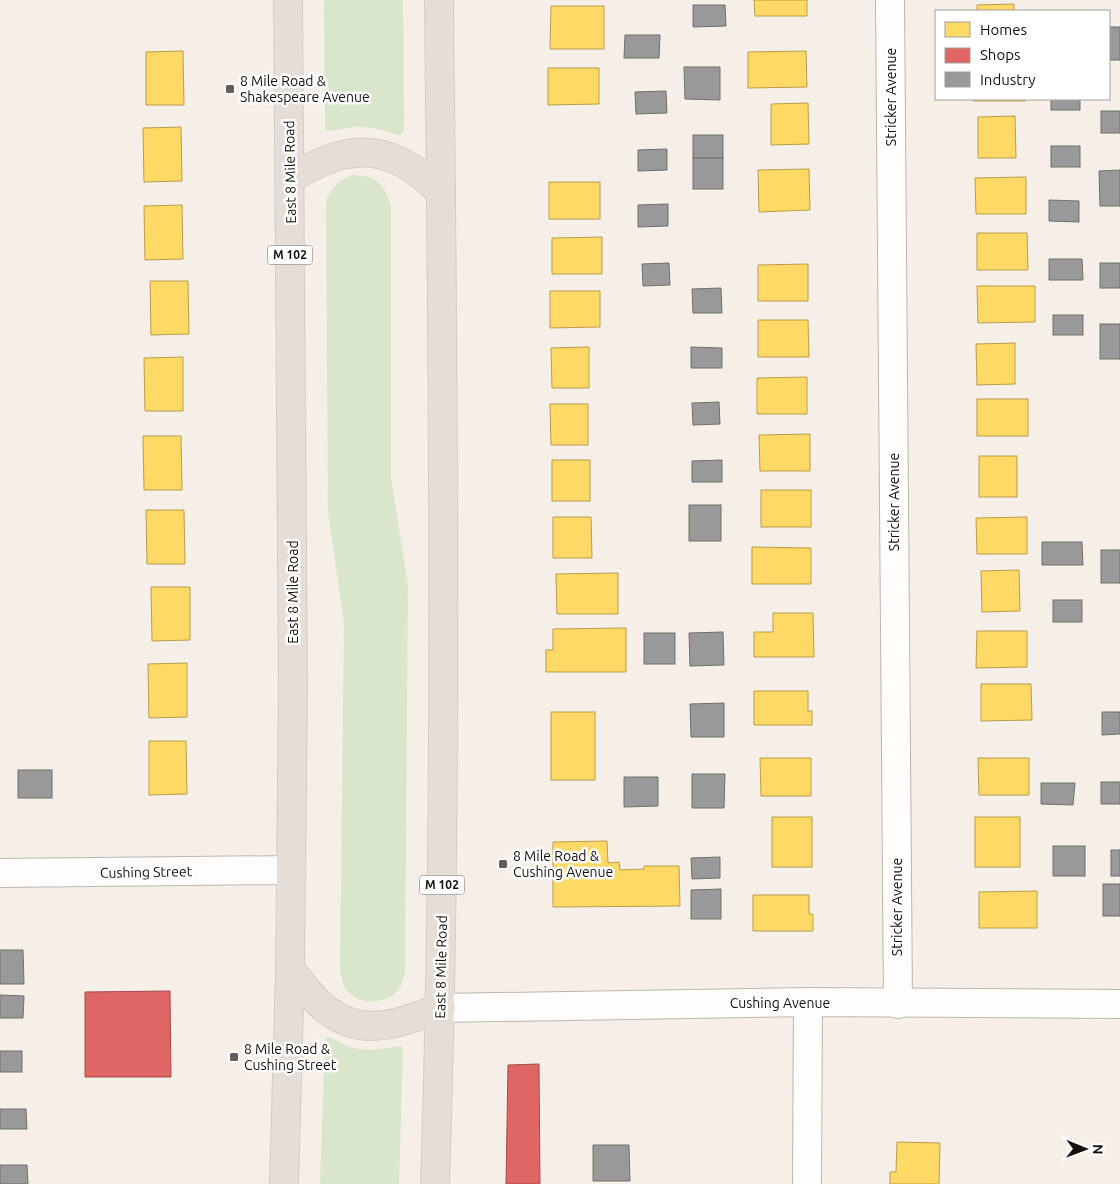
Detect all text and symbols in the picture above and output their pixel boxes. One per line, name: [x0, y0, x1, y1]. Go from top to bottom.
legend: [935, 10, 1110, 100]
text: Homes: [980, 21, 1027, 38]
text: Shops: [980, 46, 1021, 63]
street label: Stricker Avenue: [883, 48, 899, 146]
text: Industry: [980, 71, 1035, 88]
place label: 8 Mile Road & Shakespeare Avenue: [240, 73, 370, 105]
marker: 8 Mile Road & Shakespeare Avenue: [224, 83, 236, 95]
street label: East 8 Mile Road: [281, 120, 299, 224]
road number: M 102: [268, 246, 312, 264]
street label: Stricker Avenue: [886, 453, 902, 551]
street label: East 8 Mile Road: [285, 540, 301, 644]
place label: 8 Mile Road & Cushing Avenue: [513, 848, 613, 880]
marker: 8 Mile Road & Cushing Avenue: [497, 858, 509, 870]
street label: Stricker Avenue: [889, 858, 905, 956]
street label: Cushing Street: [100, 863, 193, 881]
road number: M 102: [420, 876, 464, 894]
street label: East 8 Mile Road: [432, 915, 450, 1019]
street label: Cushing Avenue: [730, 995, 830, 1011]
place label: 8 Mile Road & Cushing Street: [244, 1041, 337, 1073]
marker: 8 Mile Road & Cushing Street: [228, 1051, 240, 1063]
north arrow: [1060, 1124, 1110, 1174]
text: N: [1090, 1144, 1106, 1155]

